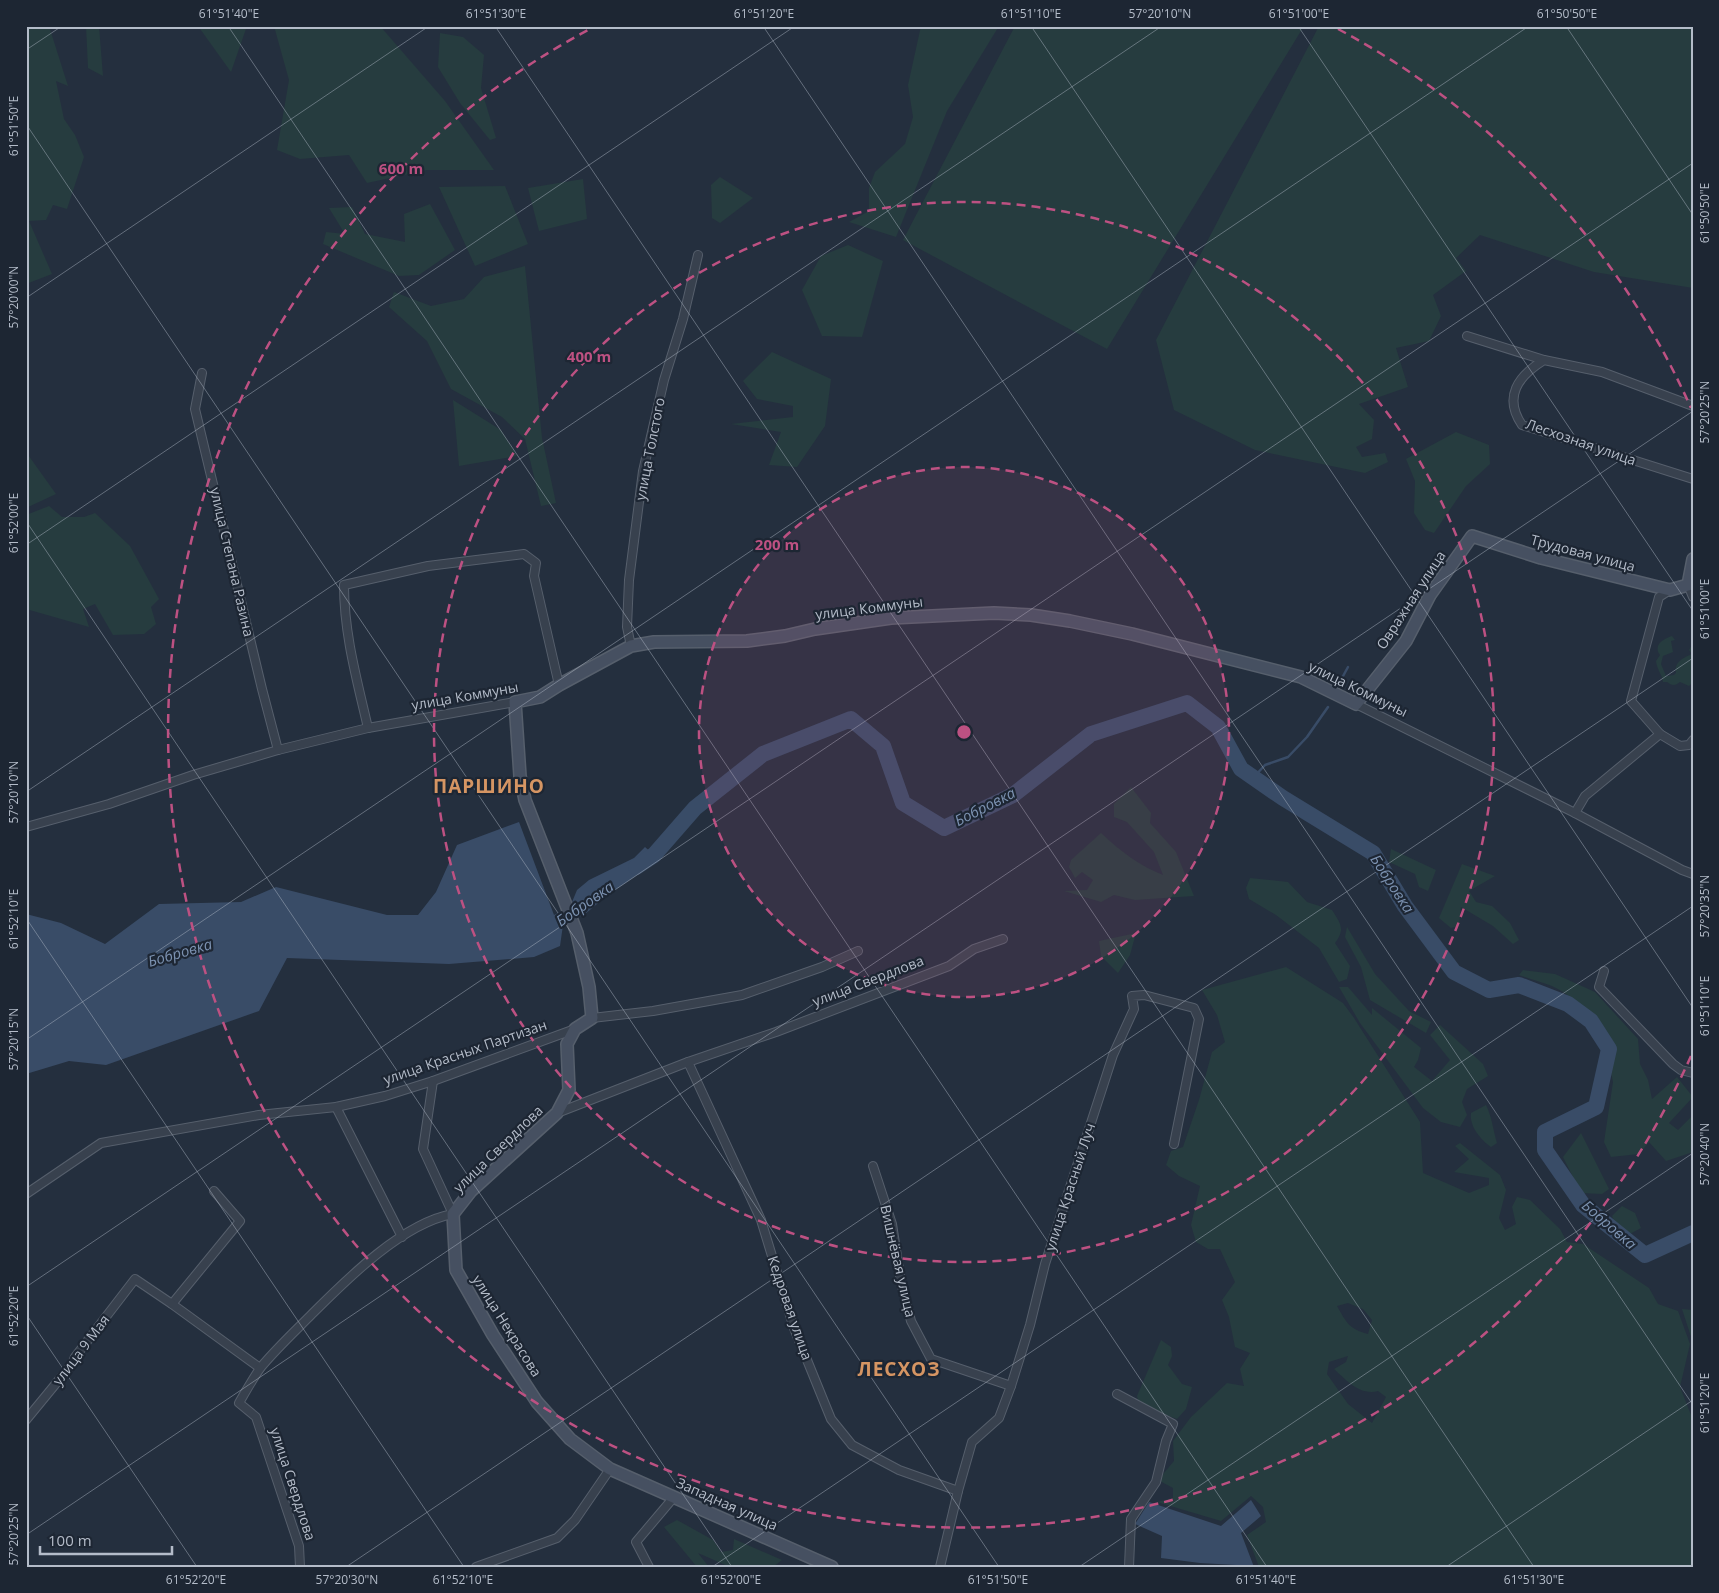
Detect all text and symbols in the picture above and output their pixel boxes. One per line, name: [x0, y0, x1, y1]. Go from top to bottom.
text: 61°51'40"E: [199, 5, 259, 22]
text: 61°51'30"E: [466, 5, 526, 22]
text: 61°51'20"E: [734, 5, 794, 22]
text: 61°51'10"E: [1001, 5, 1061, 22]
text: 57°20'10"N: [1129, 5, 1191, 22]
text: 61°51'00"E: [1269, 5, 1329, 22]
text: 61°50'50"E: [1537, 5, 1597, 22]
text: 61°51'50"E: [5, 96, 22, 156]
text: 600 m: [379, 158, 423, 178]
text: 61°50'50"E: [1696, 183, 1713, 243]
text: 57°20'00"N: [5, 266, 22, 328]
text: 400 m: [567, 346, 611, 366]
text: 57°20'25"N: [1696, 381, 1713, 443]
street label: улица Толстого: [630, 396, 669, 502]
street label: Лесхозная улица: [1523, 414, 1639, 469]
street label: улица Степана Разина: [206, 485, 259, 638]
text: 61°52'00"E: [5, 493, 22, 553]
street label: Трудовая улица: [1529, 529, 1637, 576]
text: 200 m: [755, 534, 799, 554]
street label: Овражная улица: [1372, 547, 1450, 653]
text: 61°51'00"E: [1696, 579, 1713, 639]
street label: улица Коммуны: [814, 591, 924, 624]
street label: улица Коммуны: [1305, 656, 1411, 721]
street label: улица Коммуны: [410, 677, 520, 714]
centre of rings: [955, 723, 973, 741]
text: 57°20'10"N: [5, 761, 22, 823]
district label: ПАРШИНО: [433, 773, 545, 799]
water label: Бобровка: [951, 782, 1019, 830]
water label: Бобровка: [1366, 850, 1419, 917]
text: 57°20'35"N: [1696, 875, 1713, 937]
water label: Бобровка: [552, 876, 618, 930]
text: 61°52'10"E: [5, 889, 22, 949]
water label: Бобровка: [145, 933, 215, 971]
street label: улица Свердлова: [809, 951, 926, 1010]
text: 61°51'10"E: [1696, 976, 1713, 1036]
text: 57°20'15"N: [5, 1008, 22, 1070]
street label: улица Красных Партизан: [381, 1015, 549, 1088]
street label: улица Свердлова: [449, 1101, 547, 1196]
street label: улица Красный Луч: [1040, 1121, 1099, 1253]
text: 57°20'40"N: [1696, 1123, 1713, 1185]
water label: Бобровка: [1578, 1195, 1641, 1254]
street label: Вишнёвая улица: [876, 1203, 921, 1319]
street label: Кедровая улица: [764, 1253, 817, 1363]
street label: улица Некрасова: [468, 1271, 546, 1380]
text: 61°52'20"E: [5, 1286, 22, 1346]
street label: улица 9 Мая: [48, 1310, 113, 1389]
district label: ЛЕСХОЗ: [857, 1356, 941, 1382]
text: 61°51'20"E: [1696, 1373, 1713, 1433]
street label: улица Свердлова: [266, 1425, 321, 1543]
street label: Западная улица: [674, 1473, 781, 1534]
text: 57°20'25"N: [5, 1503, 22, 1565]
scale bar: [40, 1523, 172, 1555]
text: 100 m: [48, 1530, 92, 1550]
text: 61°52'20"E: [166, 1571, 226, 1588]
text: 57°20'30"N: [316, 1571, 378, 1588]
text: 61°52'10"E: [433, 1571, 493, 1588]
text: 61°52'00"E: [701, 1571, 761, 1588]
text: 61°51'50"E: [968, 1571, 1028, 1588]
text: 61°51'40"E: [1236, 1571, 1296, 1588]
text: 61°51'30"E: [1504, 1571, 1564, 1588]

